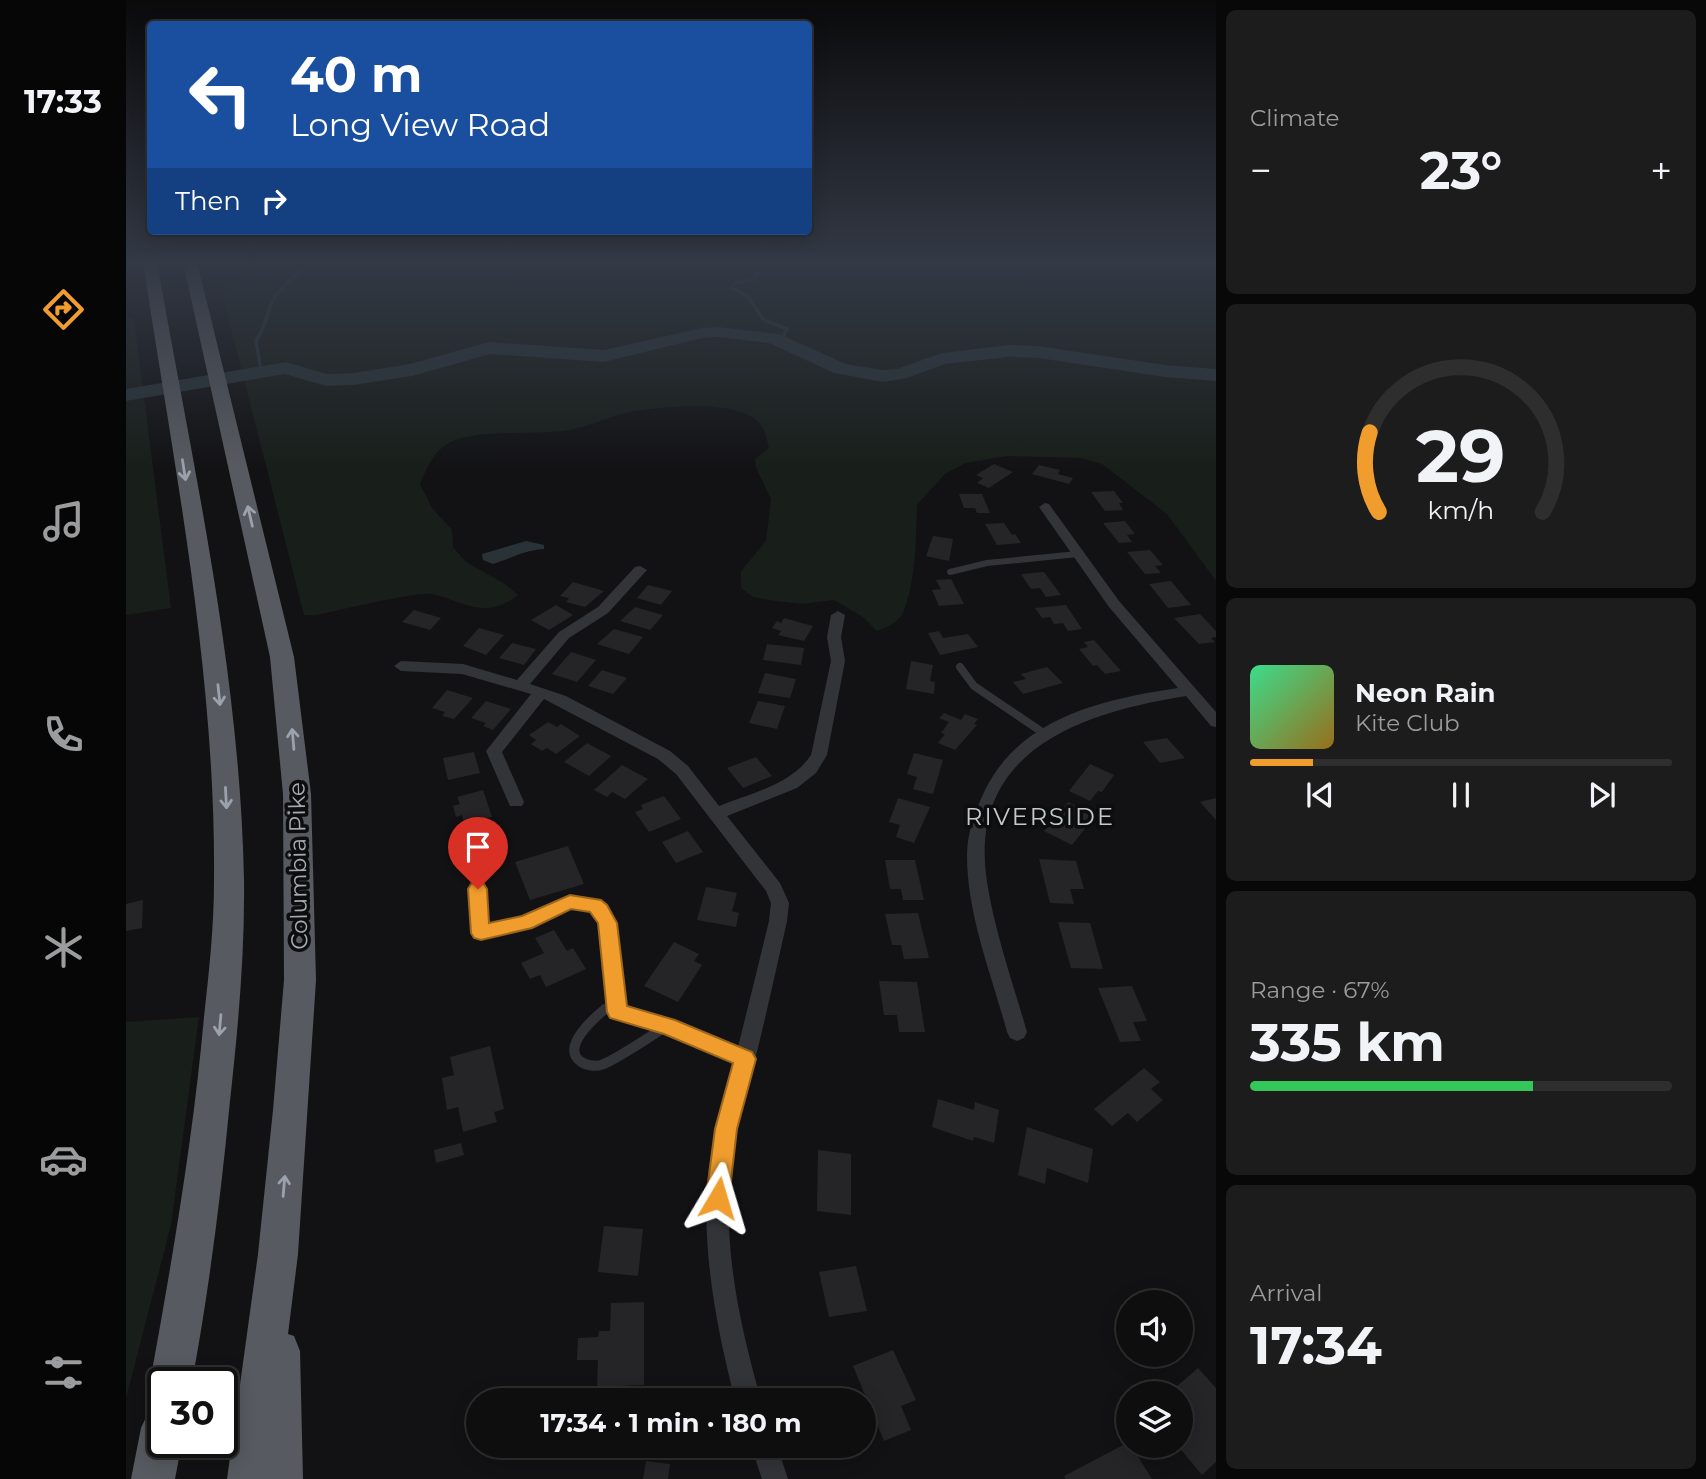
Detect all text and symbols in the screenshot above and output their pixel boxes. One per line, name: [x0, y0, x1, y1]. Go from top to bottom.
text: 40 m: [290, 45, 422, 104]
icon: left: [175, 49, 266, 140]
text: 17:33: [24, 82, 102, 121]
text: Climate: [1250, 104, 1339, 132]
text: Long View Road: [290, 105, 550, 144]
text: 23°: [1420, 139, 1502, 202]
text: −: [1250, 147, 1272, 194]
text: +: [1650, 147, 1672, 194]
icon: right: [255, 182, 293, 220]
text: Then: [175, 185, 241, 217]
icon: directions: [39, 285, 88, 334]
text: 29: [1416, 412, 1506, 500]
one-way arrow: [178, 459, 191, 481]
text: km/h: [1428, 494, 1494, 524]
icon: music: [39, 497, 88, 546]
one-way arrow: [243, 505, 256, 528]
text: Neon Rain: [1355, 677, 1496, 709]
one-way arrow: [213, 683, 226, 706]
text: Kite Club: [1355, 709, 1460, 737]
icon: phone: [39, 710, 88, 759]
one-way arrow: [286, 728, 299, 751]
icon: previous: [1301, 776, 1339, 814]
icon: pause: [1442, 776, 1480, 814]
icon: next: [1583, 776, 1621, 814]
street label: Columbia Pike: [283, 782, 313, 950]
one-way arrow: [220, 786, 233, 809]
district label: RIVERSIDE: [965, 802, 1115, 831]
pin: [448, 817, 508, 889]
icon: arrive: [459, 828, 497, 866]
icon: climate: [39, 923, 88, 972]
text: Range · 67%: [1250, 976, 1390, 1004]
text: 335 km: [1250, 1011, 1445, 1074]
one-way arrow: [213, 1013, 226, 1036]
icon: car: [39, 1135, 88, 1184]
position arrow: [681, 1161, 755, 1235]
one-way arrow: [278, 1176, 291, 1198]
text: Arrival: [1250, 1279, 1323, 1307]
map controls: [1116, 1290, 1193, 1458]
button: sound: [1116, 1290, 1193, 1367]
text: 17:34: [1250, 1314, 1382, 1377]
icon: filters: [39, 1348, 88, 1397]
speed limit sign: 30: [147, 1367, 238, 1458]
button: layers: [1116, 1381, 1193, 1458]
text: 17:34 · 1 min · 180 m: [540, 1407, 802, 1439]

